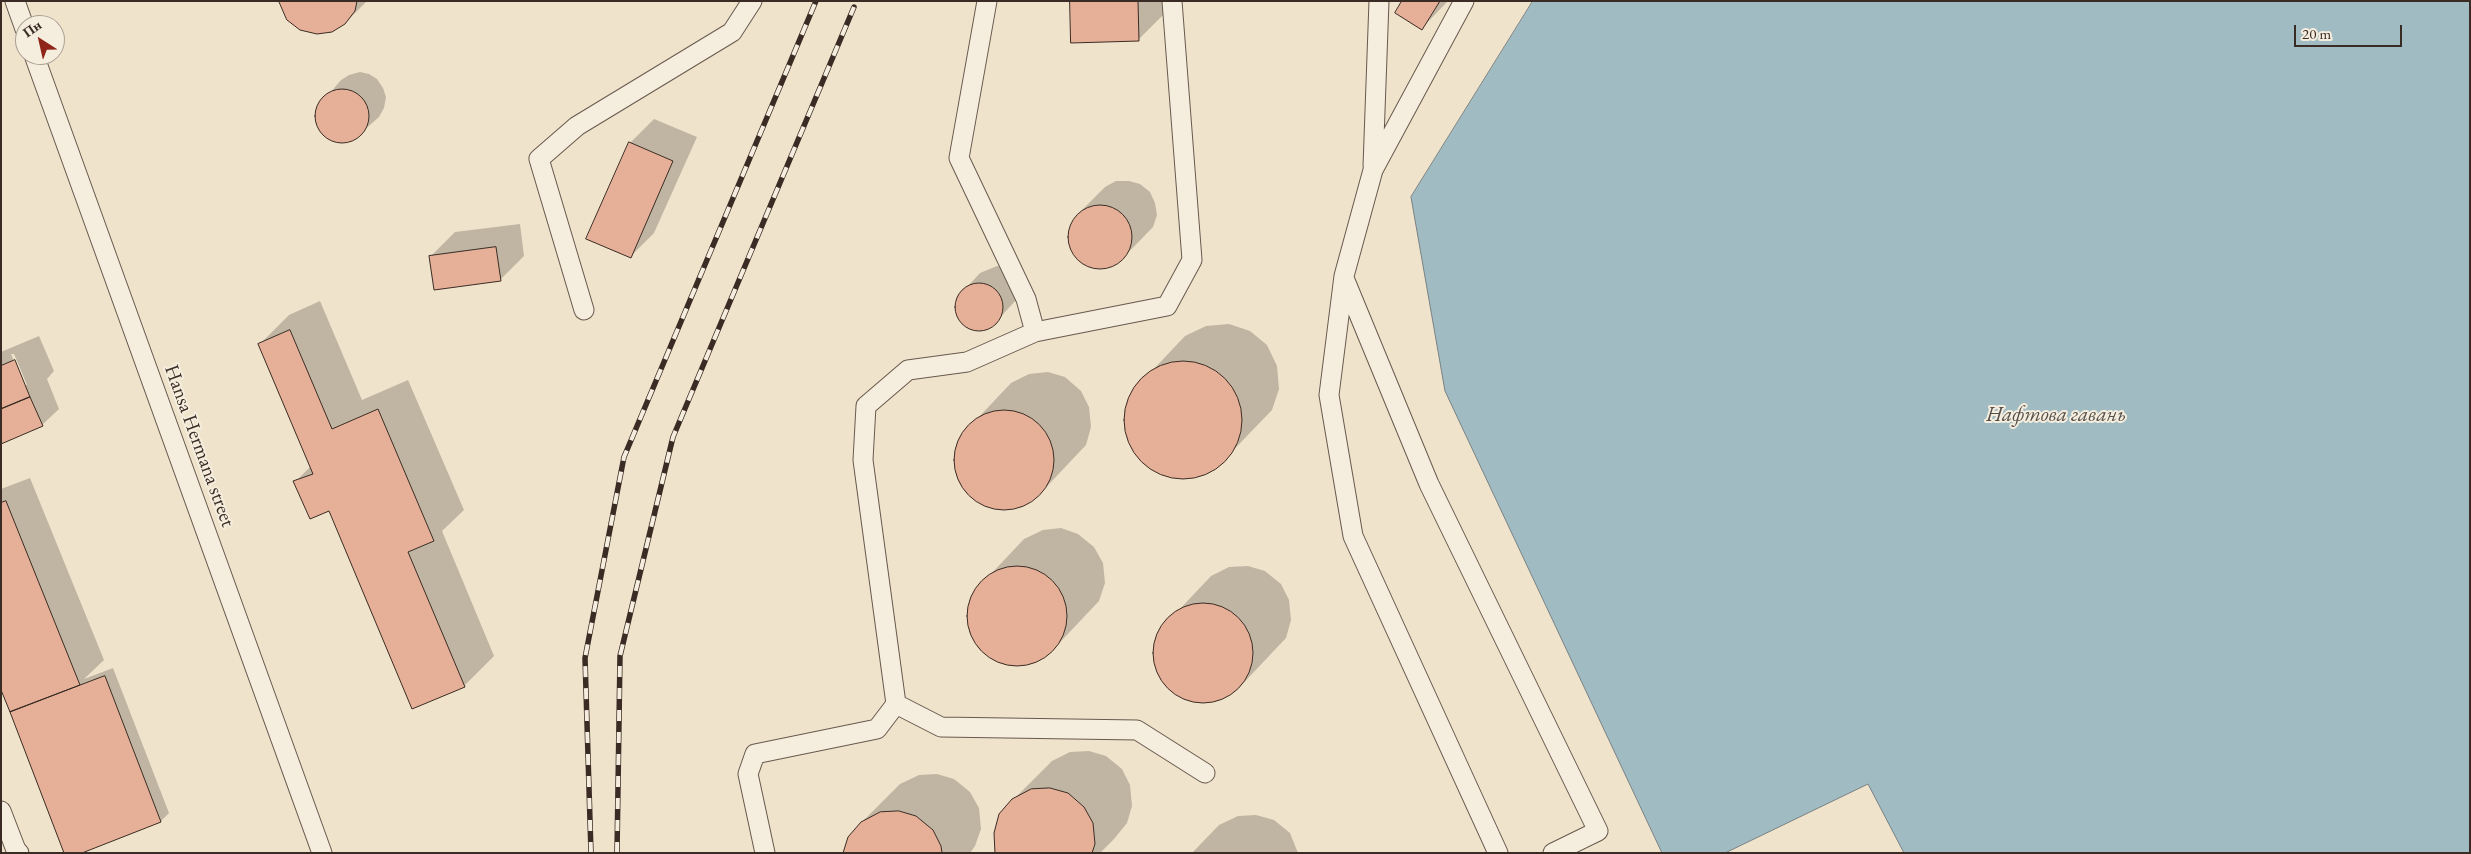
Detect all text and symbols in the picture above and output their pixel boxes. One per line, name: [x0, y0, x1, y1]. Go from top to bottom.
north arrow: [15, 15, 65, 65]
scale bar: [2296, 15, 2404, 47]
text: Пн: [19, 16, 45, 41]
text: 20 m: [2302, 24, 2331, 43]
street label: Hansa Hermana street: [158, 362, 240, 530]
water label: Нафтова гавань: [1986, 402, 2126, 428]

